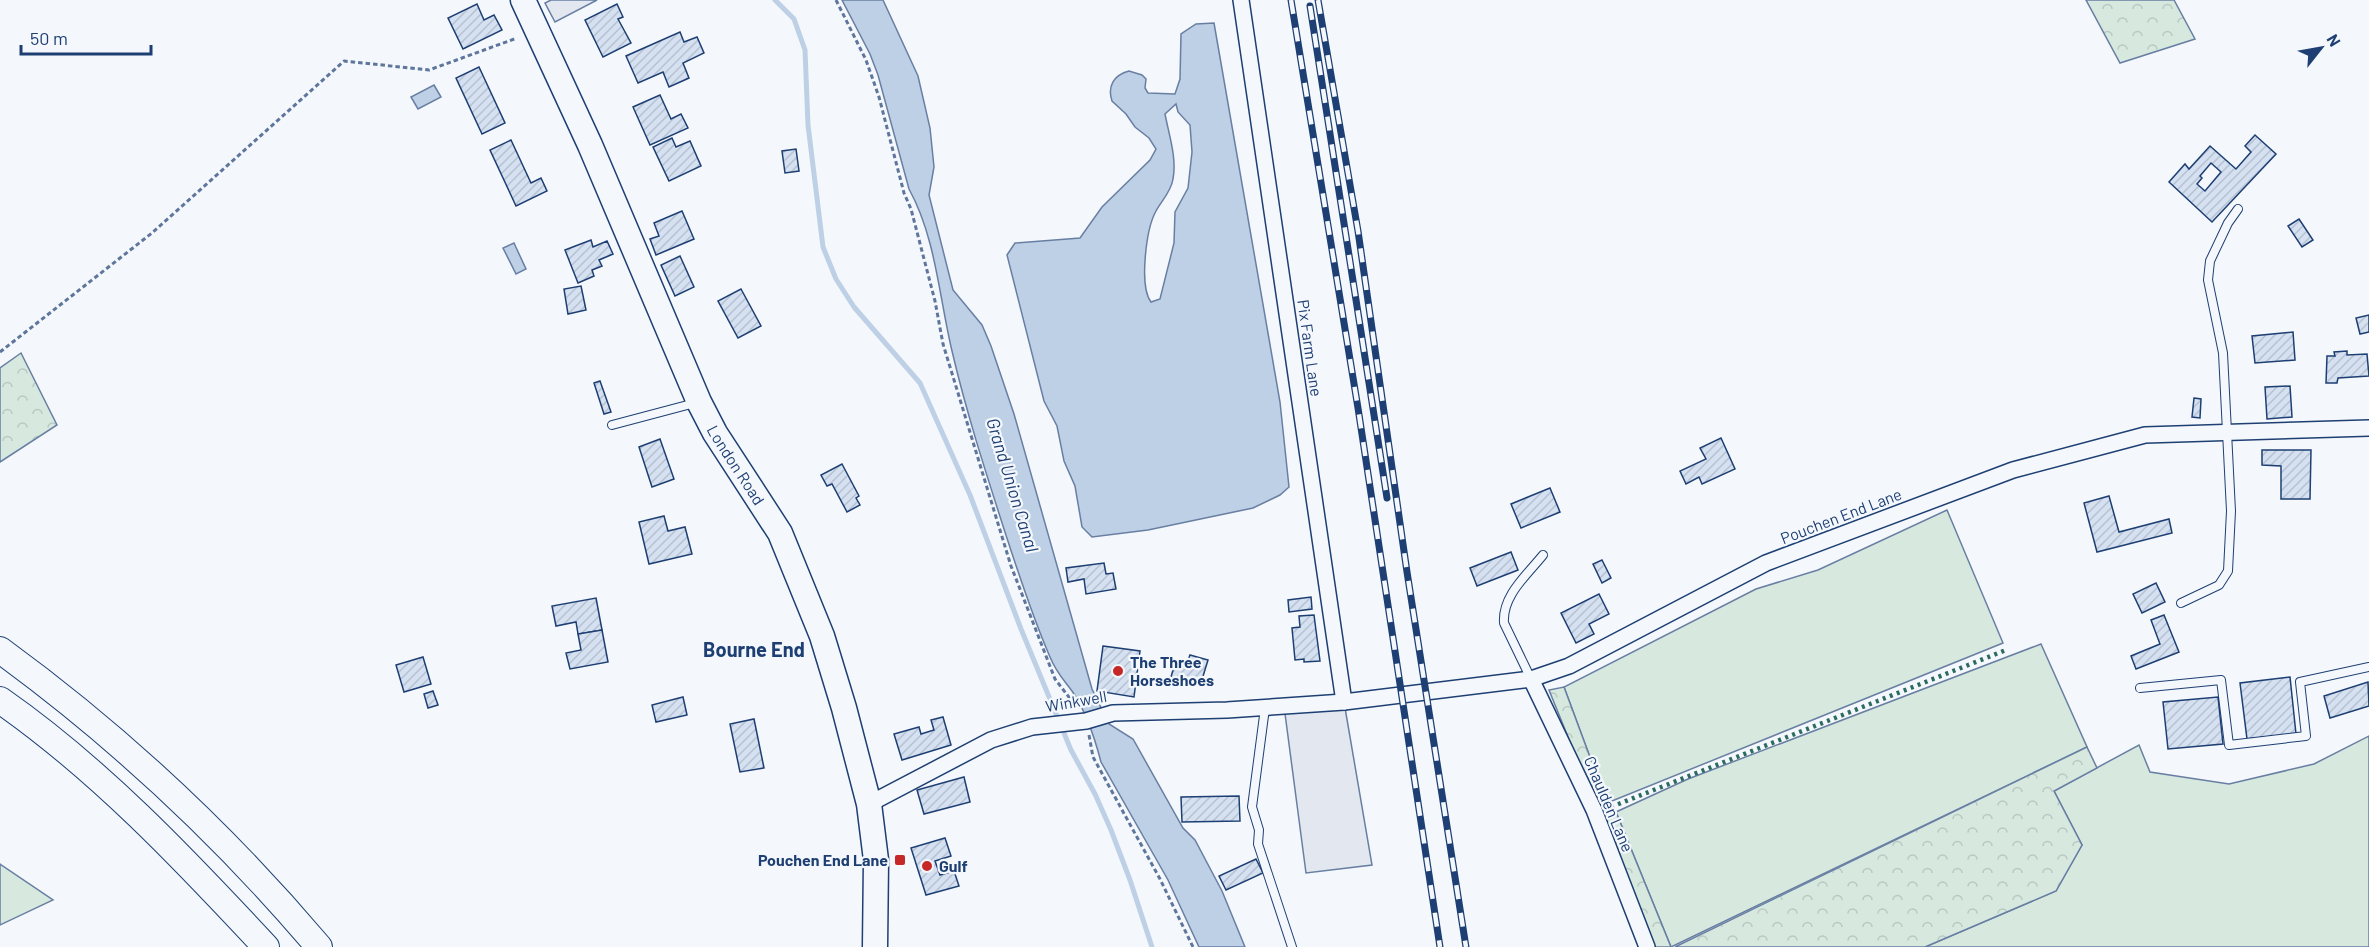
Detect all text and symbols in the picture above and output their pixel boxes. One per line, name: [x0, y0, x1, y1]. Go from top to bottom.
scale bar: [21, 18, 152, 56]
north arrow: [2291, 18, 2351, 78]
text: 50 m: [30, 27, 68, 49]
text: N: [2323, 31, 2345, 49]
street label: Pix Farm Lane: [1294, 298, 1327, 398]
water label: Grand Union Canal: [982, 415, 1044, 554]
street label: London Road: [704, 422, 769, 508]
street label: Pouchen End Lane: [1778, 484, 1904, 547]
district label: Bourne End: [703, 637, 805, 661]
place label: The Three Horseshoes: [1130, 652, 1214, 689]
marker: The Three Horseshoes: [1111, 664, 1125, 678]
street label: Winkwell: [1044, 686, 1108, 715]
street label: Chaulden Lane: [1581, 753, 1638, 855]
place label: Pouchen End Lane: [758, 850, 888, 869]
marker: Pouchen End Lane: [893, 853, 907, 867]
place label: Gulf: [939, 856, 968, 875]
marker: Gulf: [920, 859, 934, 873]

